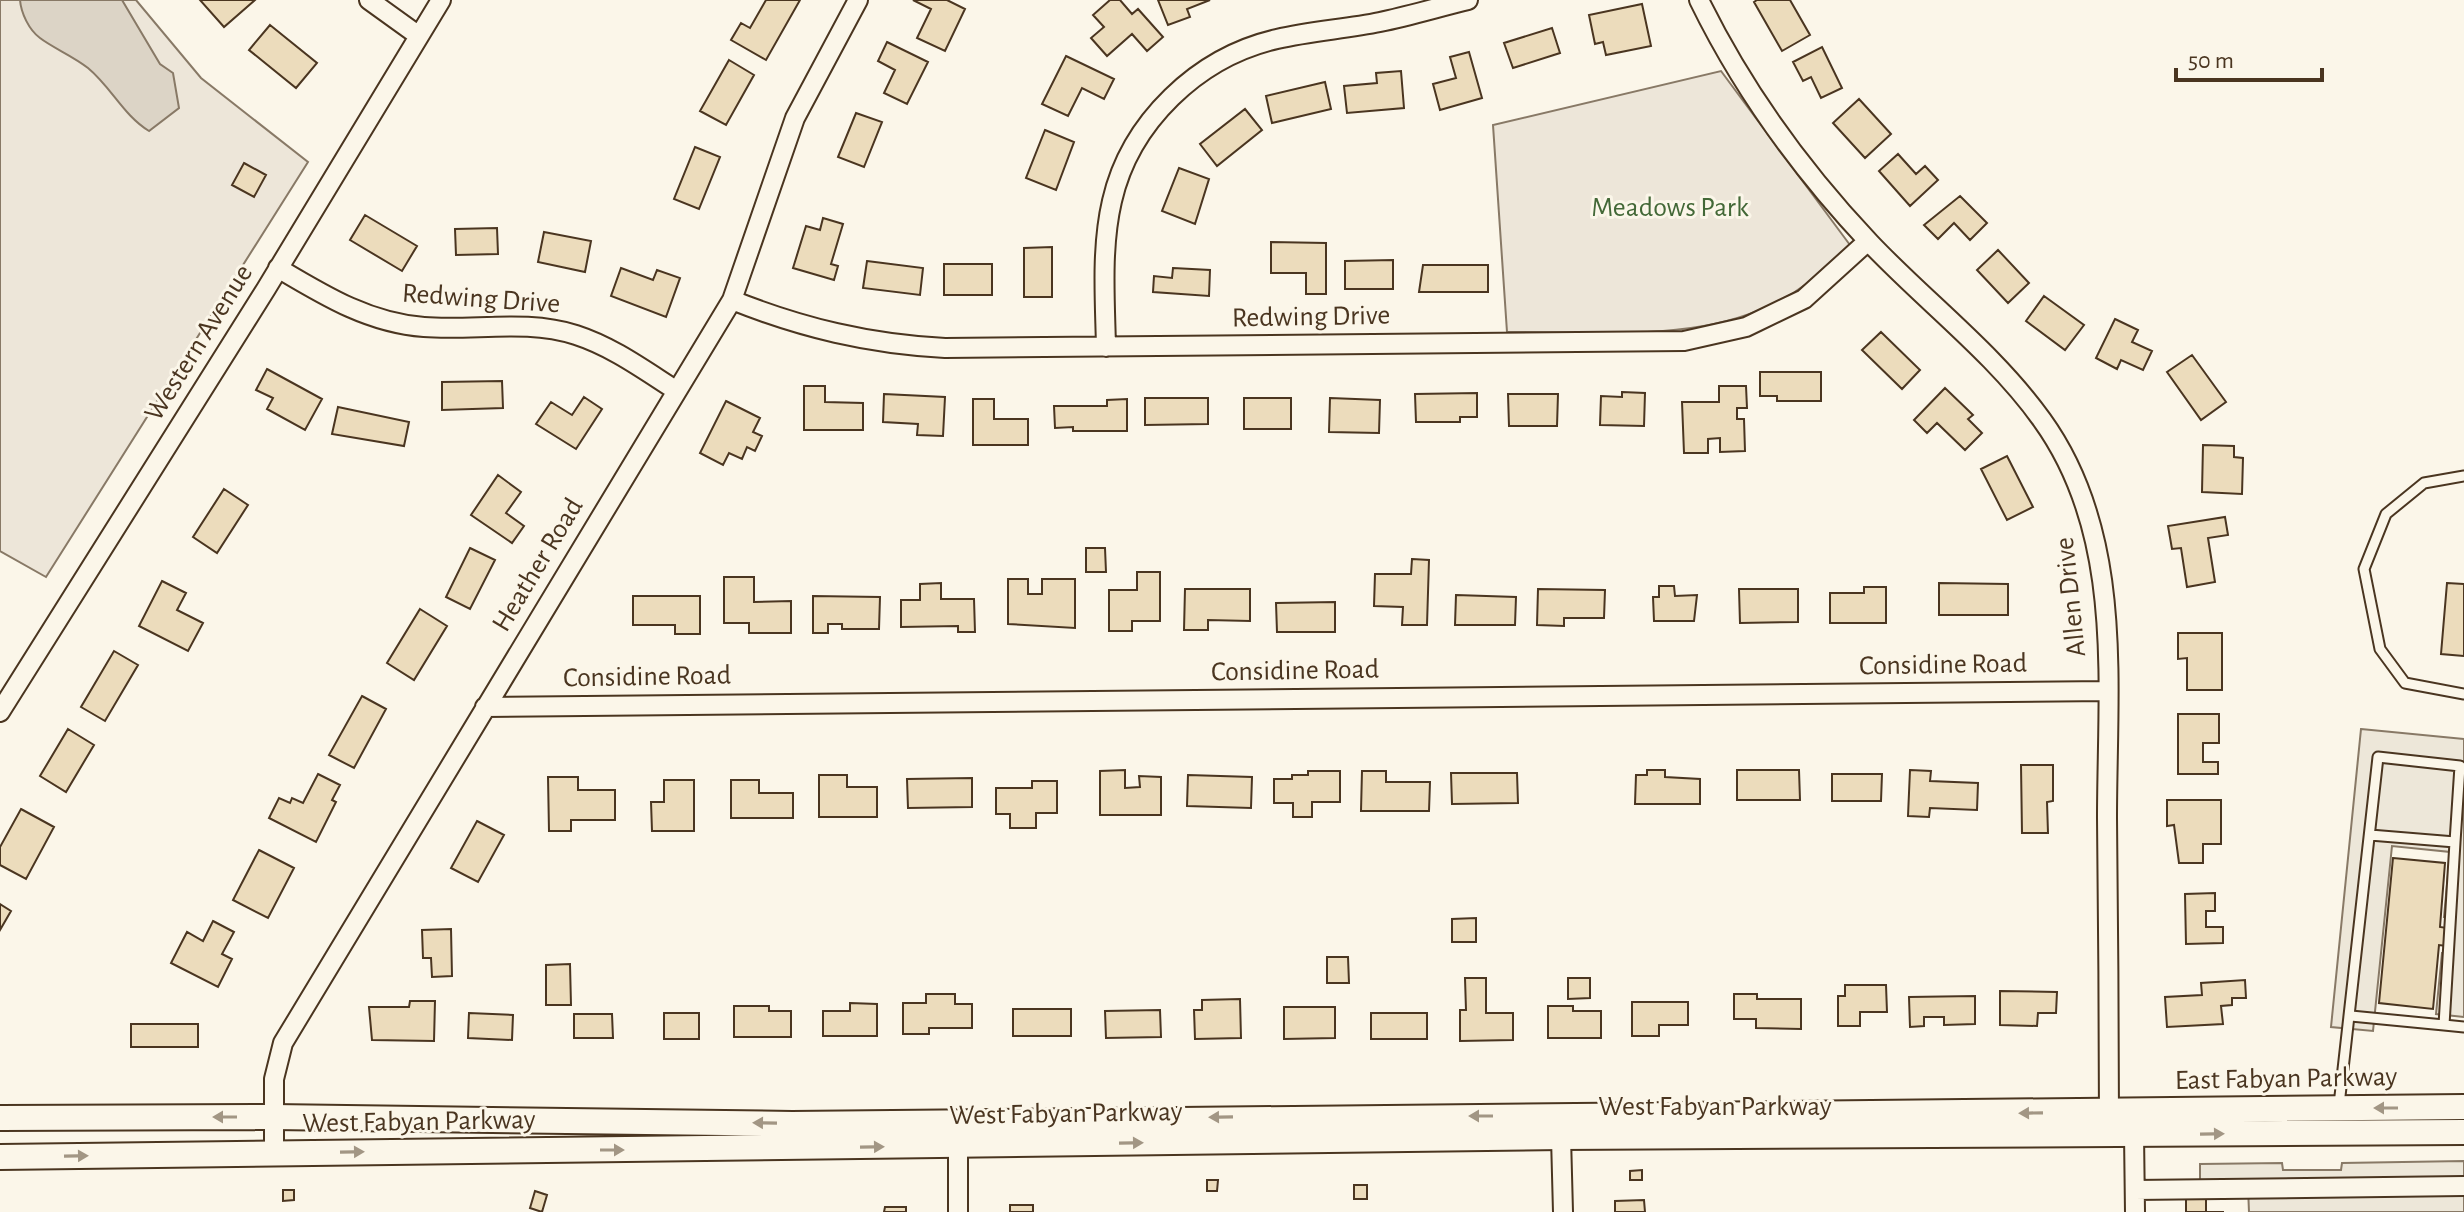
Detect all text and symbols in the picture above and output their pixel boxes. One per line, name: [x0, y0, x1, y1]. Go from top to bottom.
scale bar: [2176, 32, 2322, 82]
text: 50 m: [2188, 49, 2234, 73]
park label: Meadows Park: [1591, 194, 1749, 222]
street label: Western Avenue: [140, 260, 258, 426]
street label: Redwing Drive: [401, 280, 561, 318]
street label: Redwing Drive: [1232, 302, 1390, 332]
street label: Heather Road: [487, 493, 589, 637]
street label: Allen Drive: [2051, 536, 2091, 658]
street label: Considine Road: [1859, 650, 2027, 680]
street label: Considine Road: [1211, 656, 1379, 686]
street label: Considine Road: [563, 662, 731, 692]
street label: East Fabyan Parkway: [2174, 1063, 2398, 1095]
street label: West Fabyan Parkway: [1598, 1093, 1832, 1121]
street label: West Fabyan Parkway: [949, 1098, 1183, 1130]
one-way arrow: [2373, 1102, 2398, 1114]
street label: West Fabyan Parkway: [302, 1106, 536, 1138]
one-way arrow: [2018, 1107, 2043, 1119]
one-way arrow: [1468, 1110, 1493, 1122]
one-way arrow: [212, 1111, 237, 1123]
one-way arrow: [1208, 1111, 1233, 1123]
one-way arrow: [752, 1117, 777, 1130]
one-way arrow: [2200, 1128, 2225, 1140]
one-way arrow: [1119, 1136, 1145, 1149]
one-way arrow: [860, 1141, 885, 1153]
one-way arrow: [600, 1144, 625, 1156]
one-way arrow: [340, 1146, 365, 1159]
one-way arrow: [64, 1150, 89, 1162]

